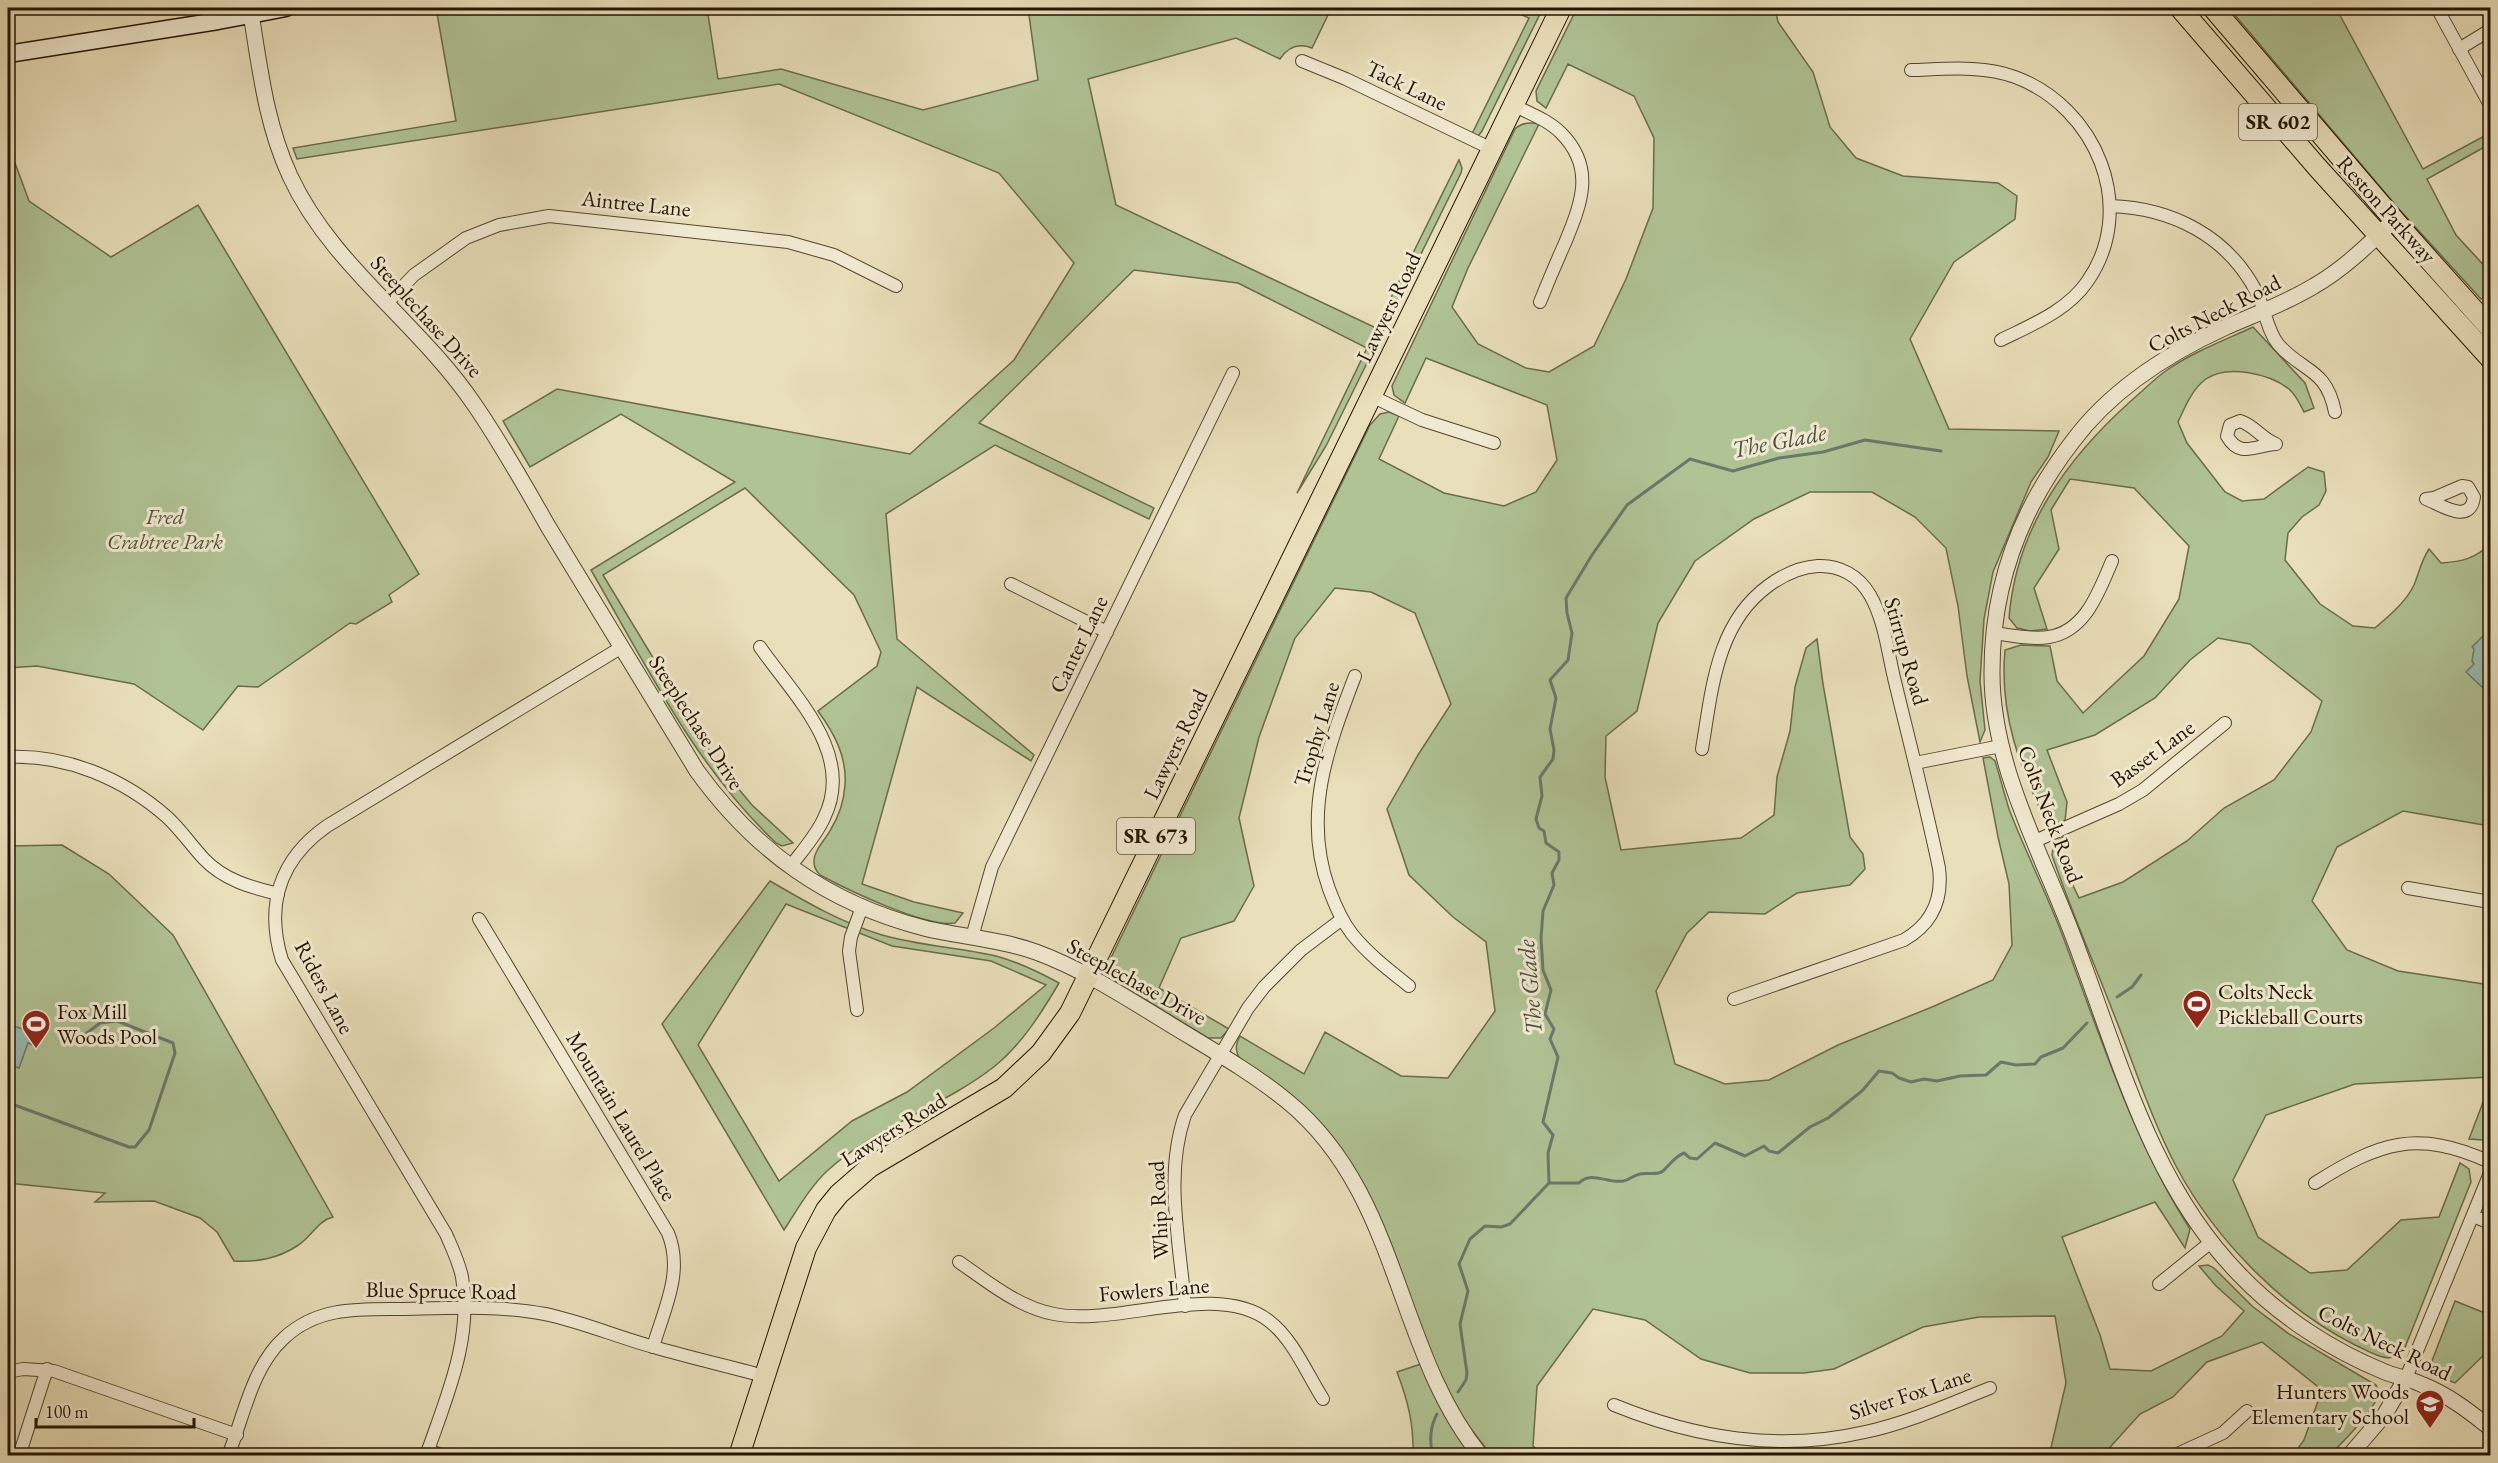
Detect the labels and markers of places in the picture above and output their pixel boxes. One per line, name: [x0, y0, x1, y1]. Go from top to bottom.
place label: Colts Neck Pickleball Courts: [2218, 977, 2363, 1031]
sports icon: Colts Neck Pickleball Courts: [2181, 988, 2213, 1030]
place label: Fox Mill Woods Pool: [57, 997, 157, 1051]
sports icon: Fox Mill Woods Pool: [20, 1008, 52, 1050]
place label: Hunters Woods Elementary School: [2251, 1377, 2409, 1431]
school or university icon: Hunters Woods Elementary School: [2414, 1388, 2446, 1430]

